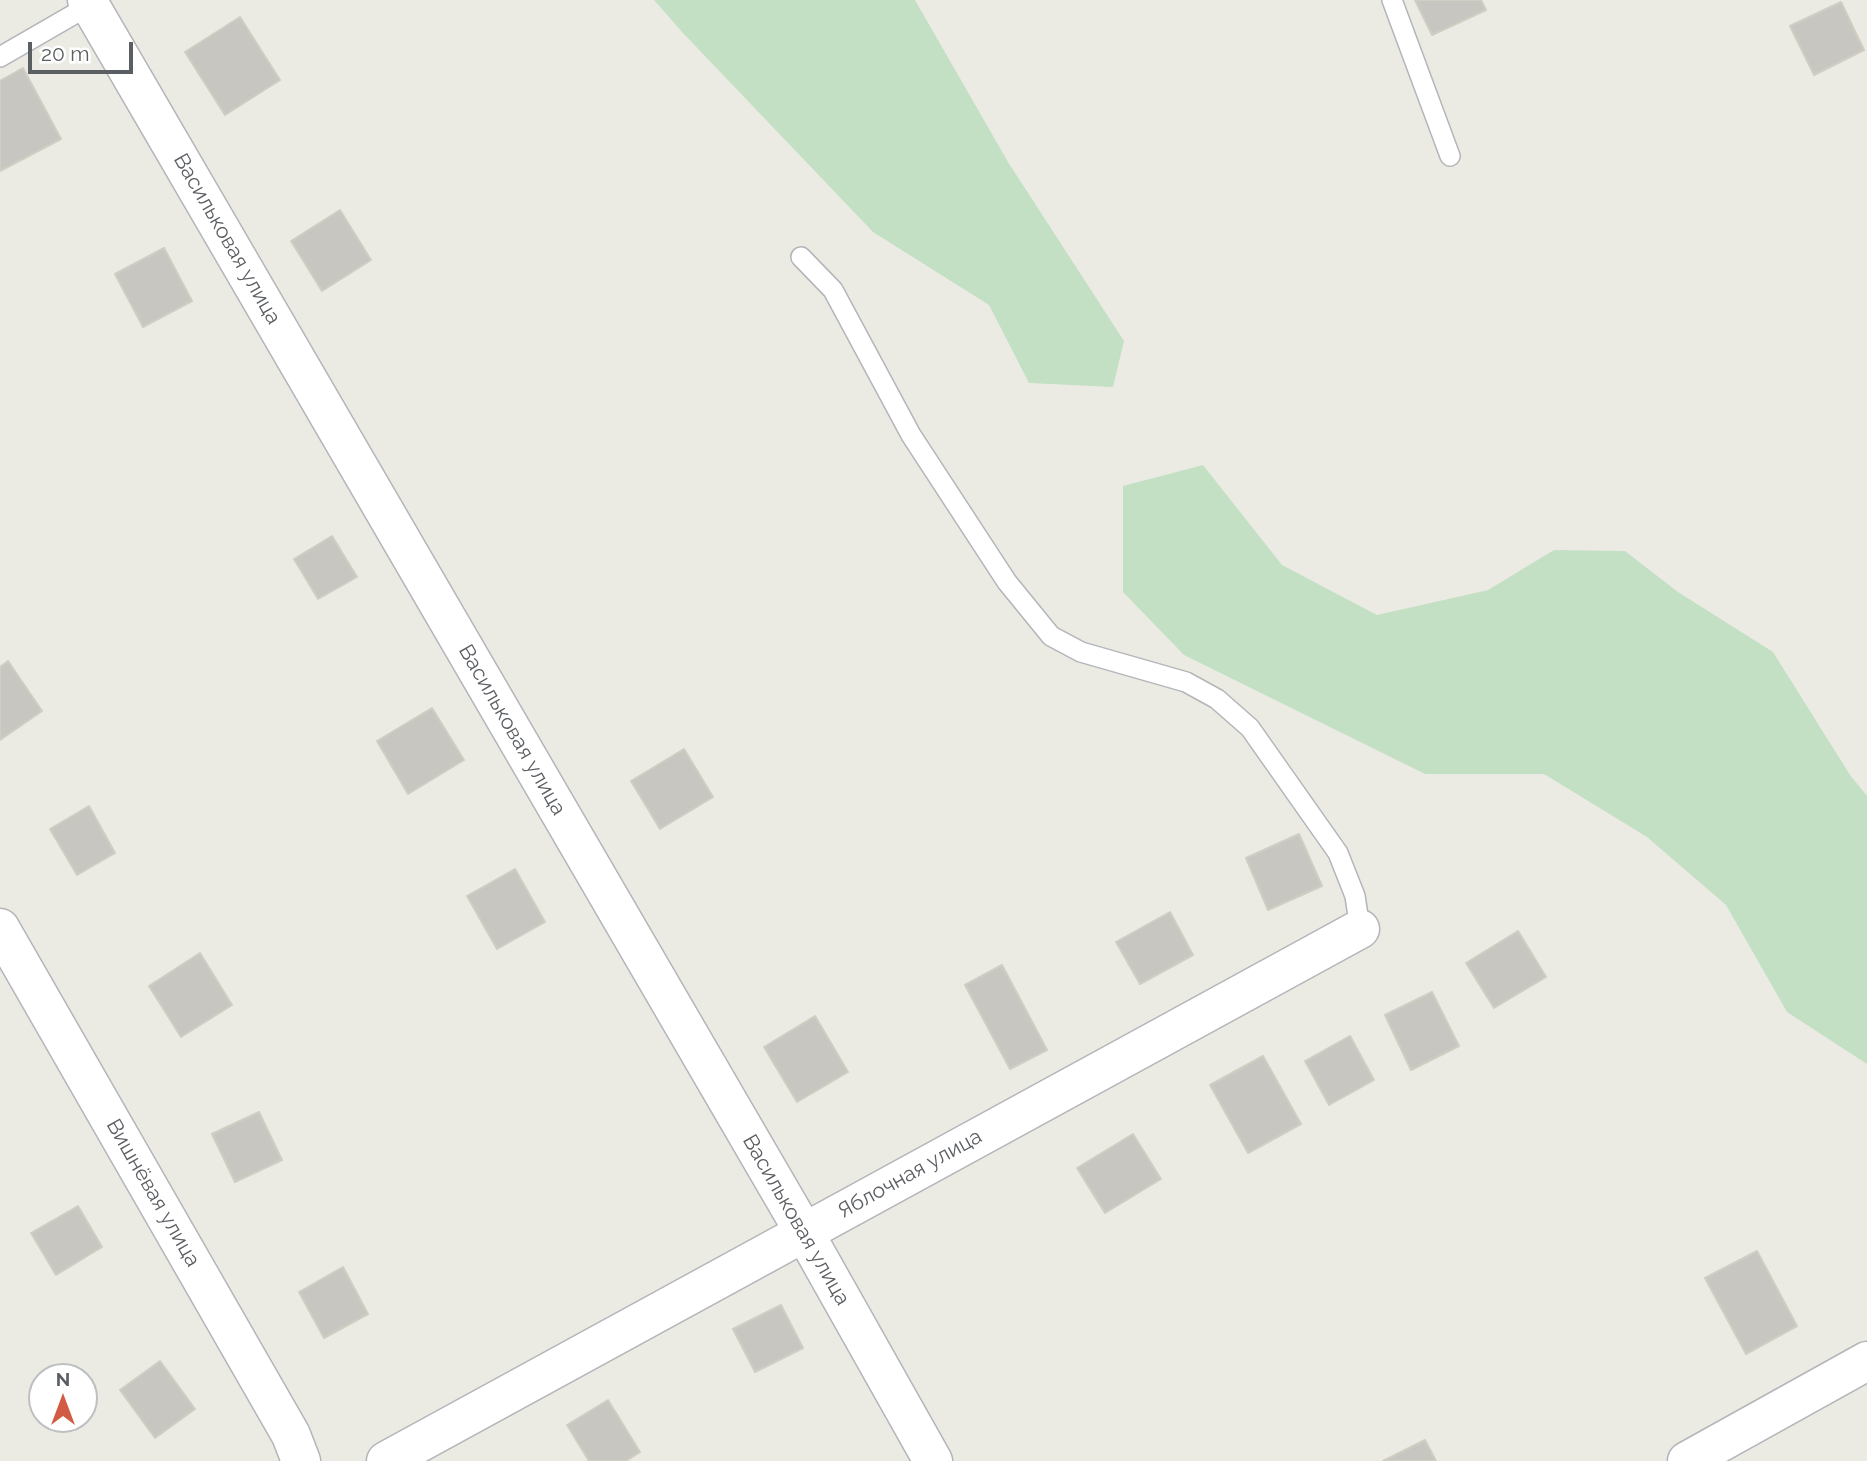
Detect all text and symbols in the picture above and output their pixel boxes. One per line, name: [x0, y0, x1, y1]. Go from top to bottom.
scale bar: [32, 28, 136, 72]
text: 20 m: [41, 41, 89, 66]
street label: Васильковая улица: [168, 149, 286, 329]
street label: Васильковая улица: [453, 640, 571, 820]
street label: Вишнёвая улица: [101, 1115, 205, 1271]
street label: Яблочная улица: [834, 1124, 986, 1224]
street label: Васильковая улица: [737, 1130, 855, 1310]
north arrow: [28, 1363, 98, 1433]
text: N: [56, 1368, 70, 1390]

